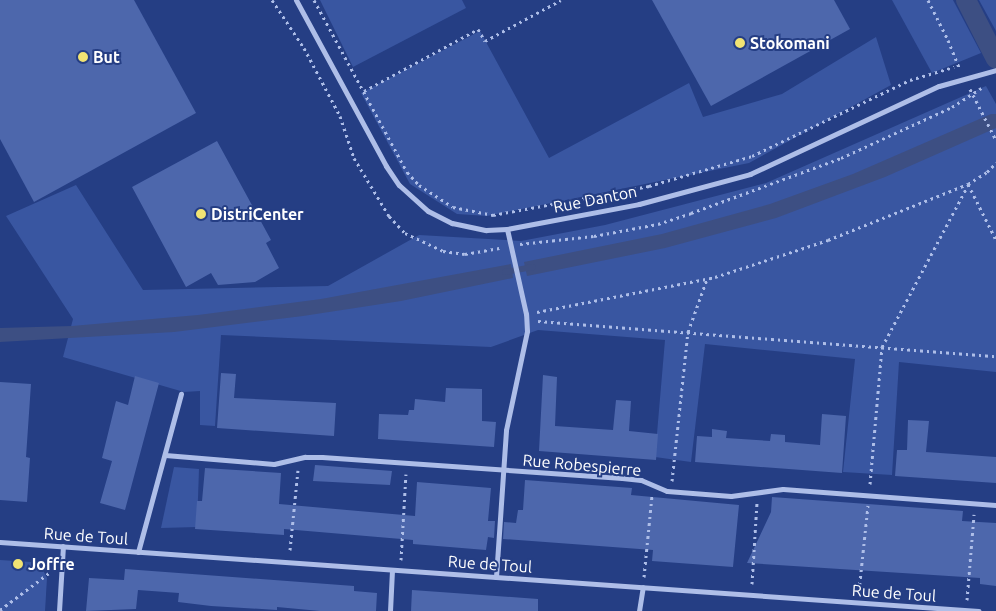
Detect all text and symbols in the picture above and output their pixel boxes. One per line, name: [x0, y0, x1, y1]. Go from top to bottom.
place label: Stokomani: [750, 33, 830, 53]
marker: Stokomani: [734, 37, 746, 49]
place label: But: [93, 47, 120, 67]
marker: But: [77, 51, 89, 63]
street label: Rue Danton: [551, 181, 639, 217]
place label: DistriCenter: [211, 204, 304, 224]
marker: DistriCenter: [195, 208, 207, 220]
street label: Rue Robespierre: [522, 450, 642, 480]
street label: Rue de Toul: [43, 523, 129, 549]
street label: Rue de Toul: [447, 551, 533, 577]
place label: Joffre: [28, 554, 75, 574]
marker: Joffre: [12, 558, 24, 570]
street label: Rue de Toul: [851, 580, 937, 606]

